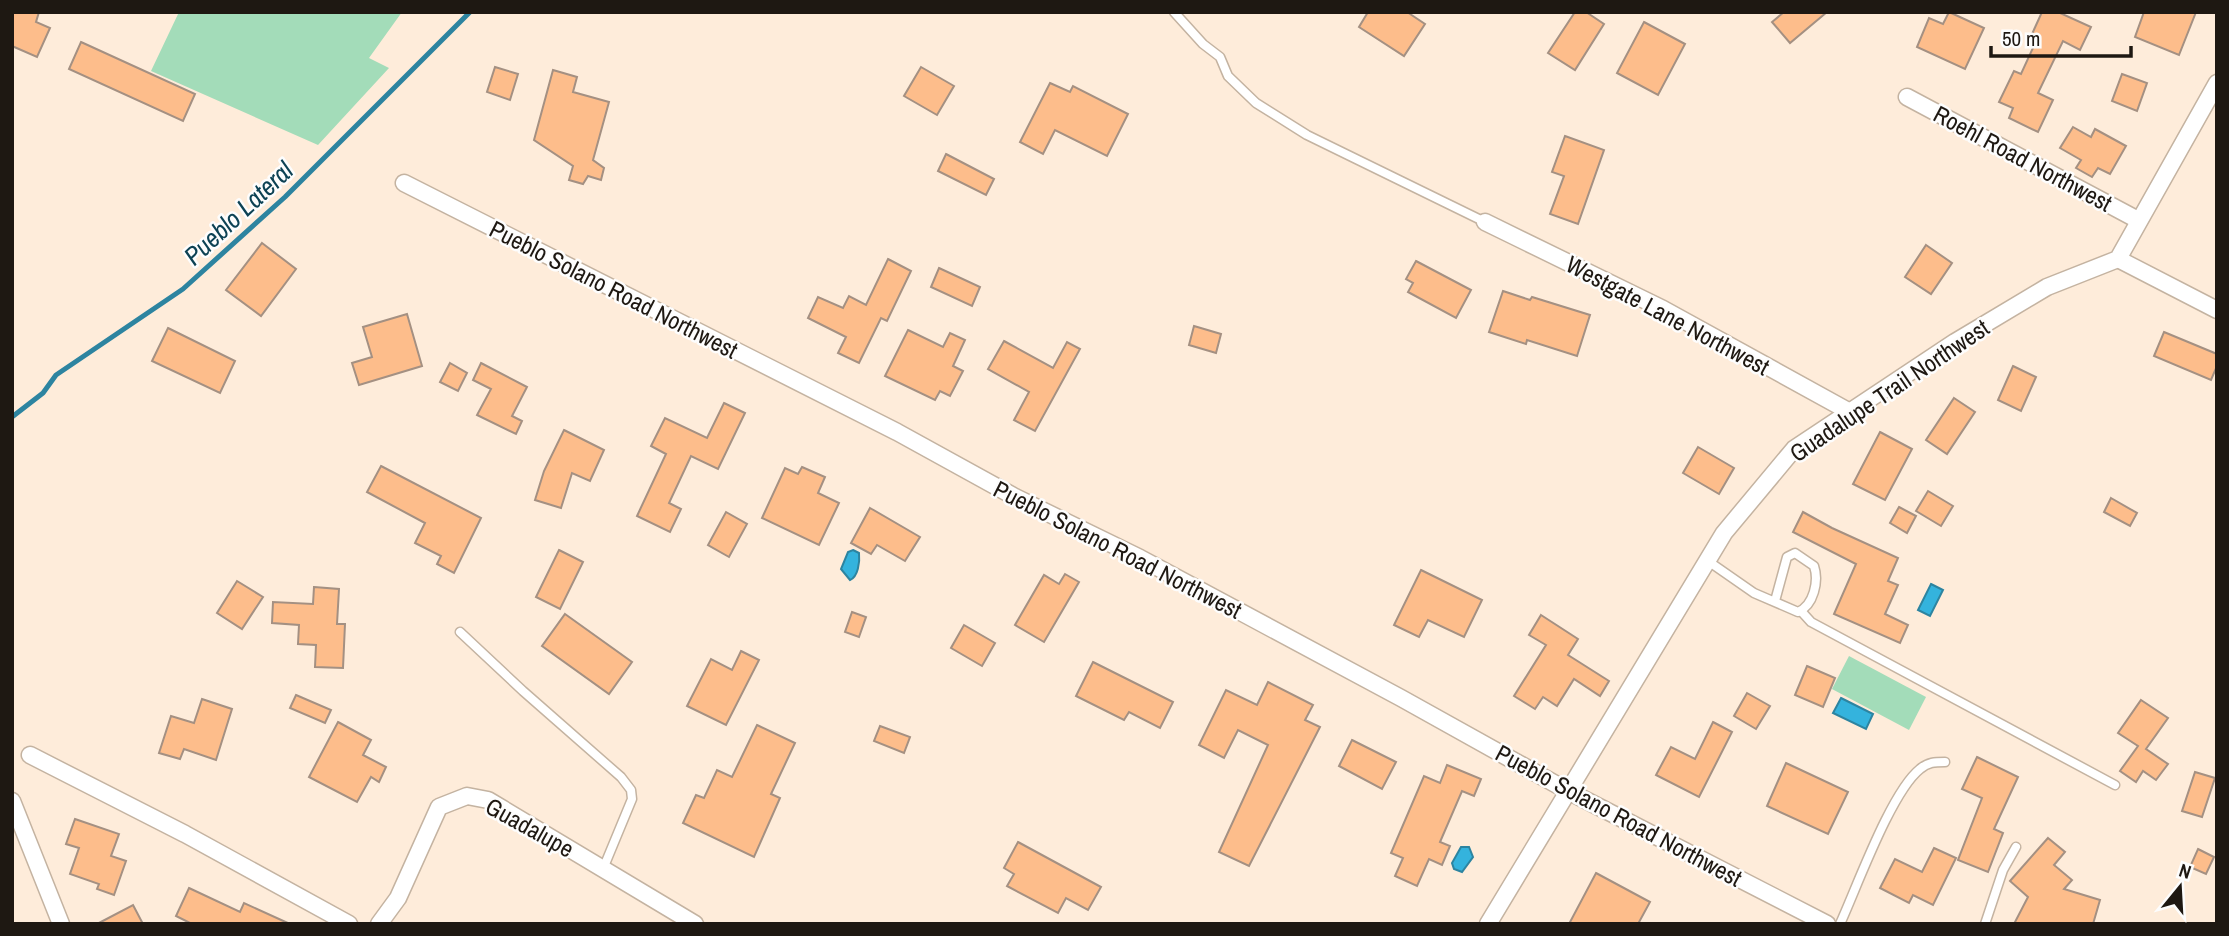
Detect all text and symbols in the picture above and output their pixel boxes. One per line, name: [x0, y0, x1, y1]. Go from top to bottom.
scale bar: [1991, 14, 2131, 58]
text: 50 m: [2002, 24, 2040, 53]
street label: Roehl Road Northwest: [1928, 97, 2118, 219]
water label: Pueblo Lateral: [176, 152, 301, 273]
street label: Pueblo Solano Road Northwest: [484, 212, 744, 366]
street label: Westgate Lane Northwest: [1561, 248, 1776, 382]
street label: Guadalupe Trail Northwest: [1783, 311, 1995, 469]
street label: Pueblo Solano Road Northwest: [988, 472, 1248, 626]
street label: Pueblo Solano Road Northwest: [1490, 736, 1748, 894]
street label: Guadalupe: [480, 790, 580, 864]
north arrow: [2145, 852, 2215, 922]
text: N: [2176, 857, 2195, 885]

